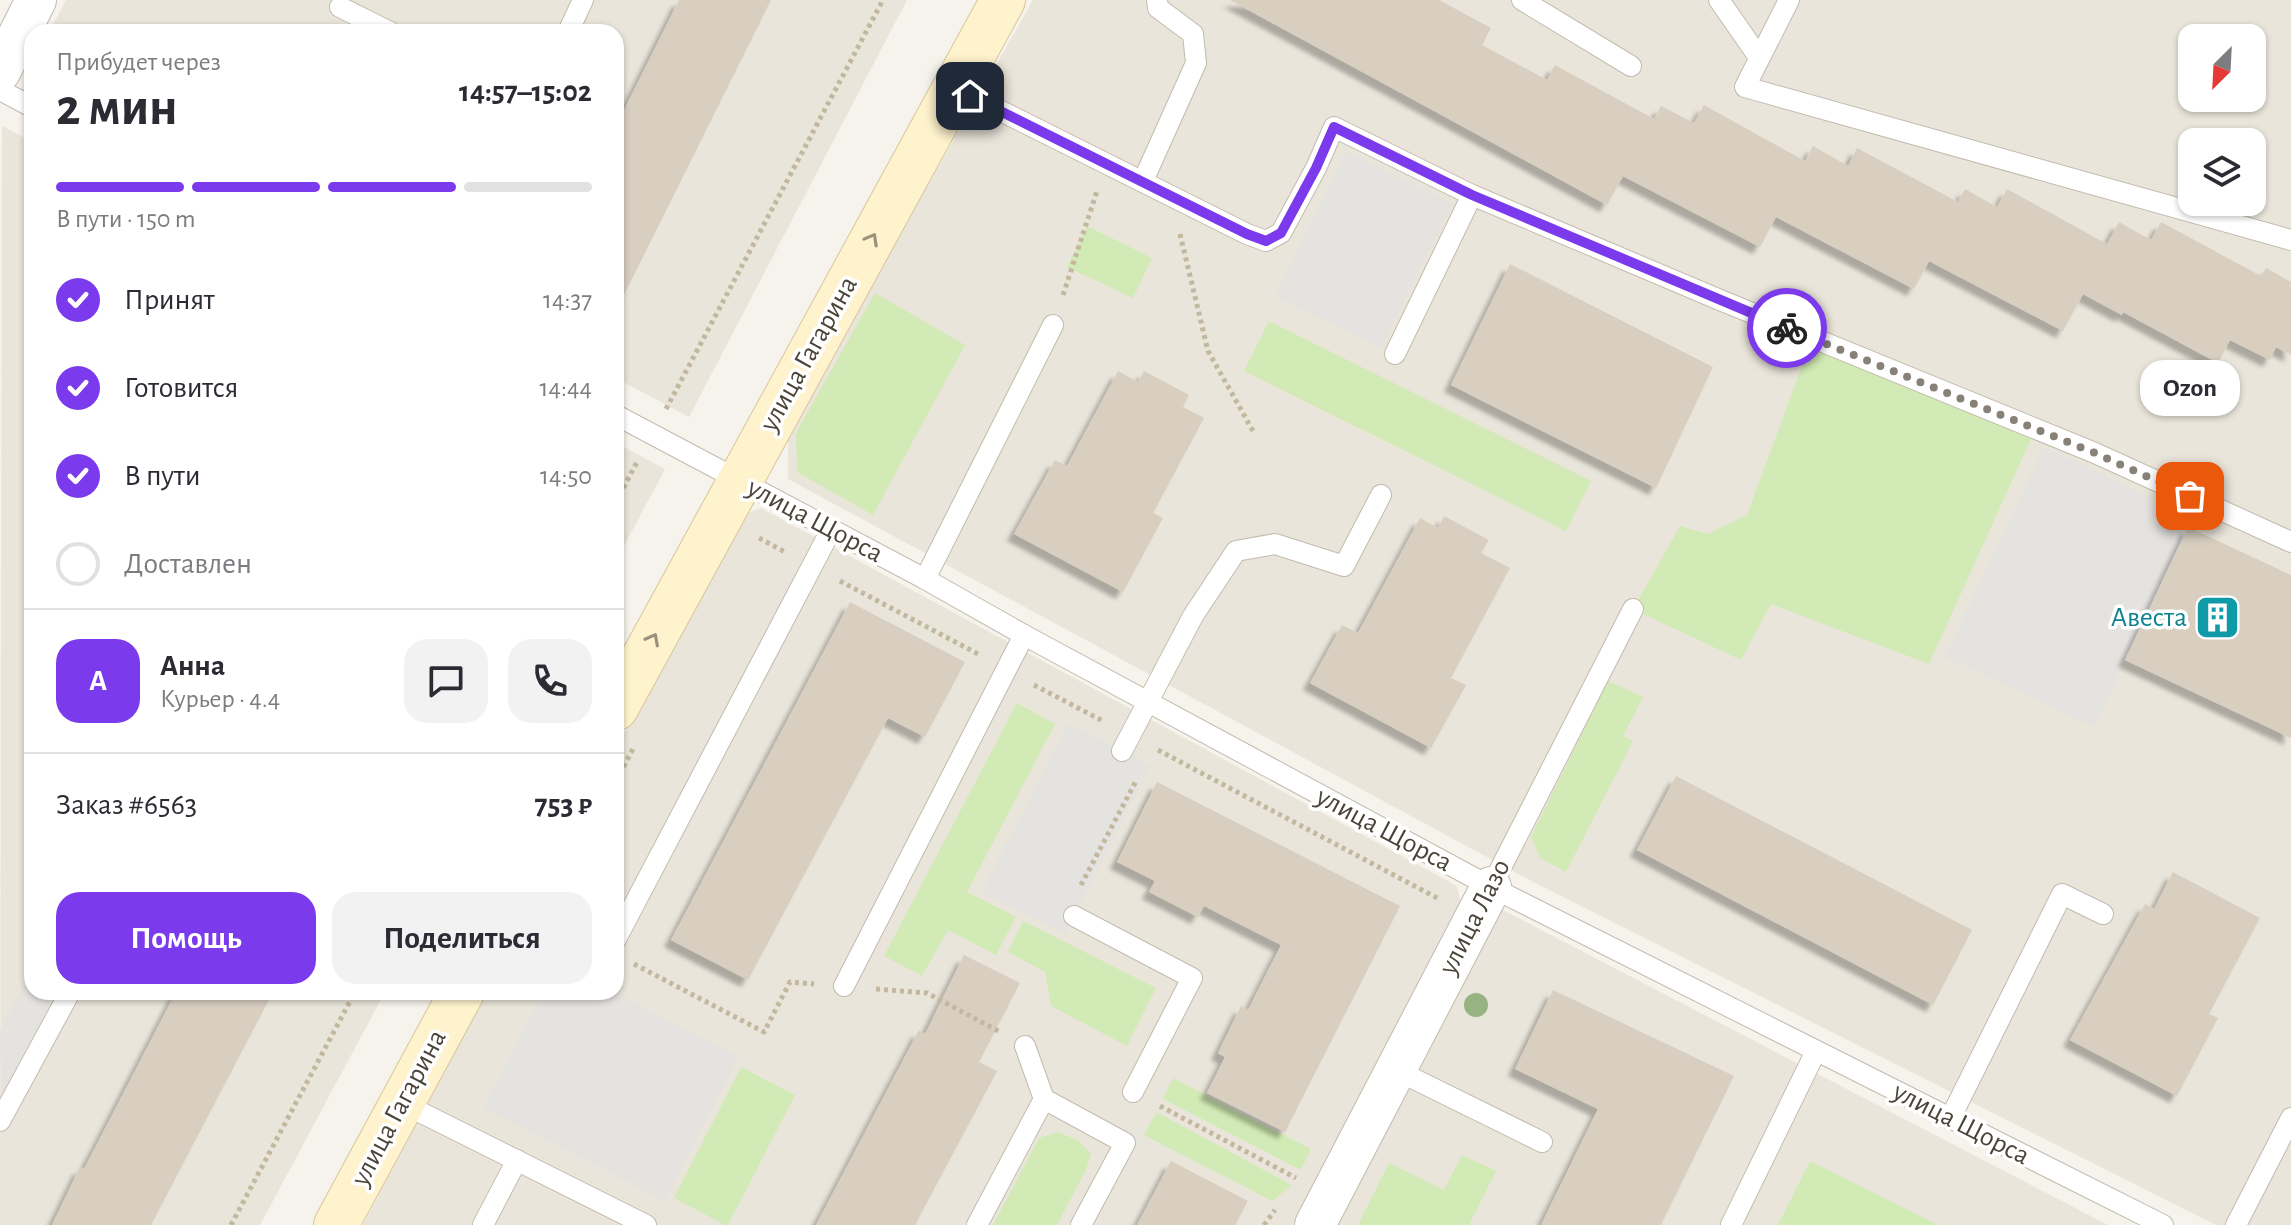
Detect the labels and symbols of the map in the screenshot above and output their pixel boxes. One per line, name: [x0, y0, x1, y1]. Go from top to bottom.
north arrow: [2178, 24, 2266, 112]
pin: [936, 62, 1004, 130]
one-way arrow: [862, 234, 878, 248]
street label: улица Гагарина: [755, 272, 863, 437]
courier: [1747, 288, 1827, 368]
callout: Ozon: [2140, 360, 2240, 416]
pin: [2156, 462, 2224, 530]
street label: улица Щорса: [742, 473, 888, 568]
building icon: Авеста: [2194, 594, 2242, 642]
place label: Авеста: [2111, 604, 2187, 632]
one-way arrow: [643, 634, 659, 648]
street label: улица Щорса: [1311, 782, 1457, 877]
street label: улица Лазо: [1434, 855, 1516, 980]
street label: улица Гагарина: [346, 1025, 452, 1191]
street label: улица Щорса: [1887, 1077, 2034, 1170]

